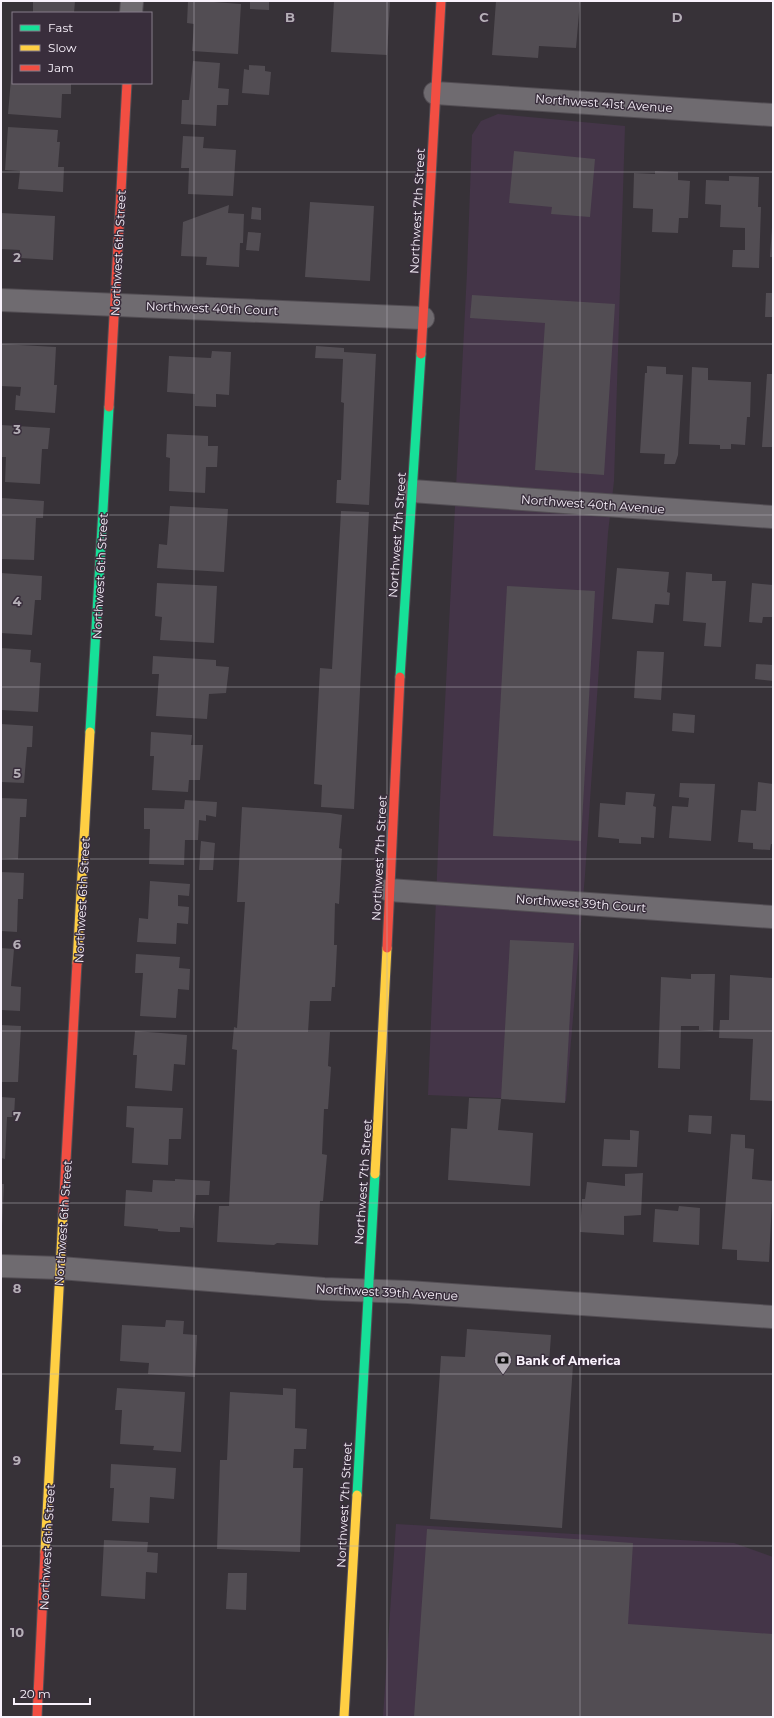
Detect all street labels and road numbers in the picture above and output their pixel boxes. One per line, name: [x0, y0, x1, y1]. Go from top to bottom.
street label: Northwest 41st Avenue: [535, 91, 673, 115]
street label: Northwest 7th Street: [406, 148, 428, 274]
street label: Northwest 6th Street: [107, 189, 129, 316]
street label: Northwest 40th Court: [146, 298, 279, 318]
street label: Northwest 7th Street: [385, 472, 409, 598]
street label: Northwest 40th Avenue: [521, 491, 665, 517]
street label: Northwest 6th Street: [89, 512, 111, 639]
street label: Northwest 7th Street: [368, 795, 390, 921]
street label: Northwest 6th Street: [71, 836, 93, 963]
street label: Northwest 39th Court: [515, 891, 647, 915]
street label: Northwest 7th Street: [351, 1119, 375, 1245]
street label: Northwest 6th Street: [51, 1159, 75, 1287]
street label: Northwest 39th Avenue: [316, 1281, 458, 1303]
street label: Northwest 7th Street: [333, 1442, 355, 1568]
street label: Northwest 6th Street: [36, 1483, 58, 1610]

